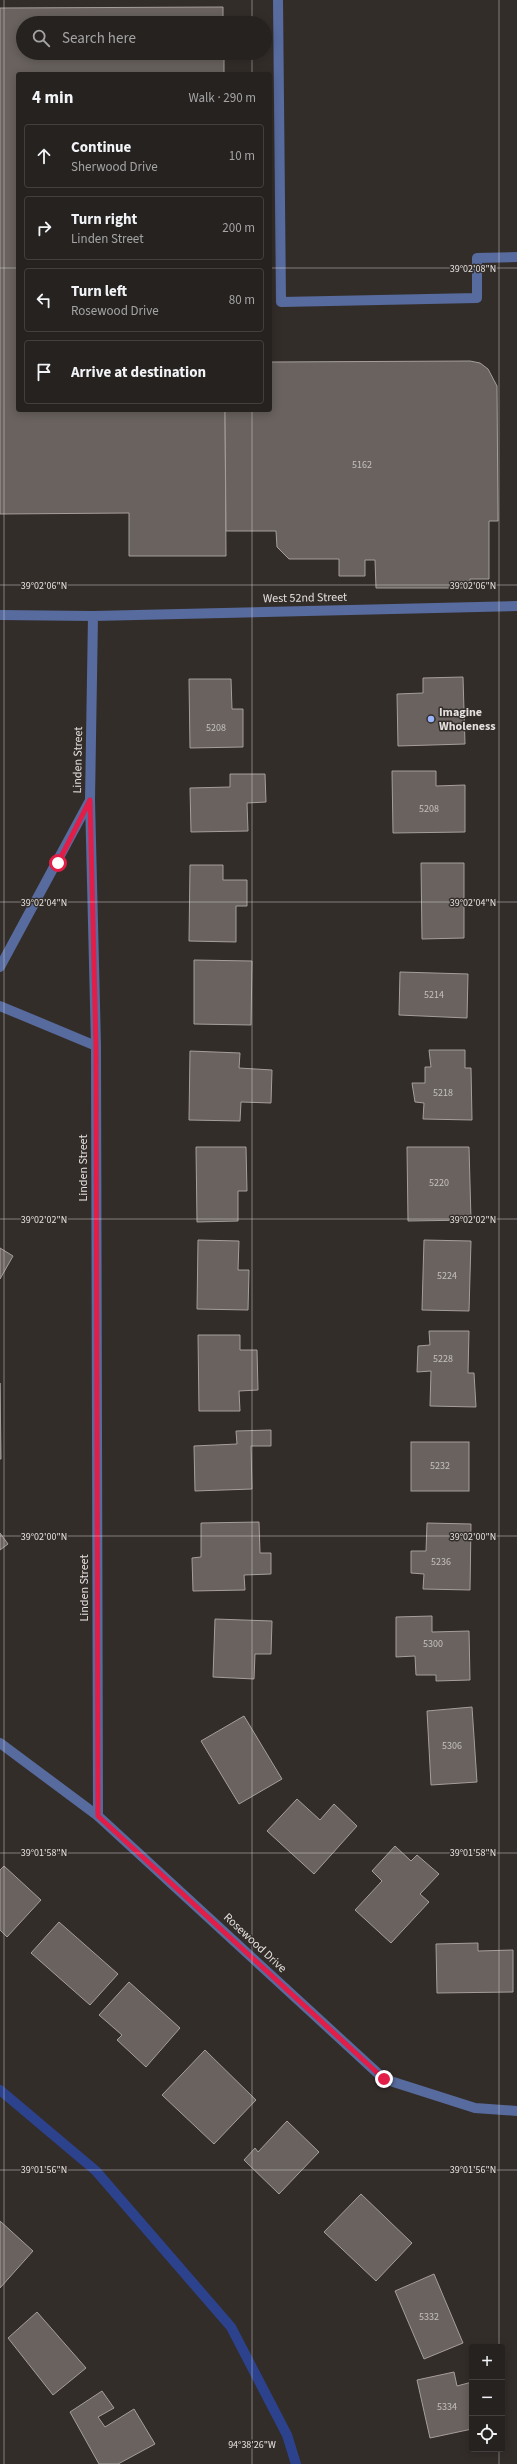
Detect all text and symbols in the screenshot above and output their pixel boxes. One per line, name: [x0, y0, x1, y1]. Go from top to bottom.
search box: [16, 16, 272, 60]
icon: search: [30, 27, 52, 49]
text: Search here: [62, 28, 136, 49]
text: 4 min: [32, 86, 73, 110]
text: Walk · 290 m: [188, 89, 256, 107]
text: Continue: [71, 137, 131, 158]
icon: ahead: [33, 145, 55, 167]
text: 10 m: [229, 147, 255, 165]
text: Sherwood Drive: [71, 158, 158, 176]
text: Turn right: [71, 209, 137, 230]
icon: right: [33, 217, 55, 239]
text: 200 m: [222, 219, 255, 237]
text: Linden Street: [71, 230, 144, 248]
text: 39°02'08"N: [450, 262, 496, 276]
text: Turn left: [71, 281, 127, 302]
icon: left: [33, 289, 55, 311]
text: 80 m: [229, 291, 255, 309]
text: Rosewood Drive: [71, 302, 159, 320]
icon: arrive: [33, 361, 55, 383]
text: Arrive at destination: [71, 362, 206, 383]
house number: 5162: [352, 458, 372, 472]
text: 39°02'06"N: [21, 579, 67, 593]
text: 39°02'06"N: [450, 579, 496, 593]
street label: West 52nd Street: [263, 589, 347, 607]
place label: Imagine Wholeness: [439, 704, 496, 735]
marker: Imagine Wholeness: [426, 714, 436, 724]
house number: 5208: [206, 721, 226, 735]
street label: Linden Street: [69, 726, 87, 794]
house number: 5208: [419, 802, 439, 816]
route start: [49, 854, 67, 872]
text: 39°02'04"N: [21, 896, 67, 910]
text: 39°02'04"N: [450, 896, 496, 910]
house number: 5214: [424, 988, 444, 1002]
house number: 5218: [433, 1086, 453, 1100]
street label: Linden Street: [75, 1135, 92, 1202]
house number: 5220: [429, 1176, 449, 1190]
text: 39°02'02"N: [21, 1213, 67, 1227]
text: 39°02'02"N: [450, 1213, 496, 1227]
house number: 5224: [437, 1269, 457, 1283]
house number: 5228: [433, 1352, 453, 1366]
house number: 5232: [430, 1459, 450, 1473]
text: 39°02'00"N: [21, 1530, 67, 1544]
text: 39°02'00"N: [450, 1530, 496, 1544]
street label: Linden Street: [76, 1555, 93, 1622]
house number: 5236: [431, 1555, 451, 1569]
house number: 5300: [423, 1637, 443, 1651]
house number: 5306: [442, 1739, 462, 1753]
text: 39°01'58"N: [21, 1846, 67, 1860]
text: 39°01'58"N: [450, 1846, 496, 1860]
street label: Rosewood Drive: [220, 1909, 290, 1977]
route end: [375, 2070, 393, 2088]
text: 39°01'56"N: [21, 2163, 67, 2177]
text: 39°01'56"N: [450, 2163, 496, 2177]
house number: 5332: [419, 2310, 439, 2324]
map controls: [469, 2344, 505, 2452]
button: +: [469, 2344, 505, 2380]
button: −: [469, 2380, 505, 2416]
house number: 5334: [437, 2400, 457, 2414]
button: locate: [469, 2416, 505, 2452]
text: 94°38'26"W: [228, 2438, 276, 2452]

